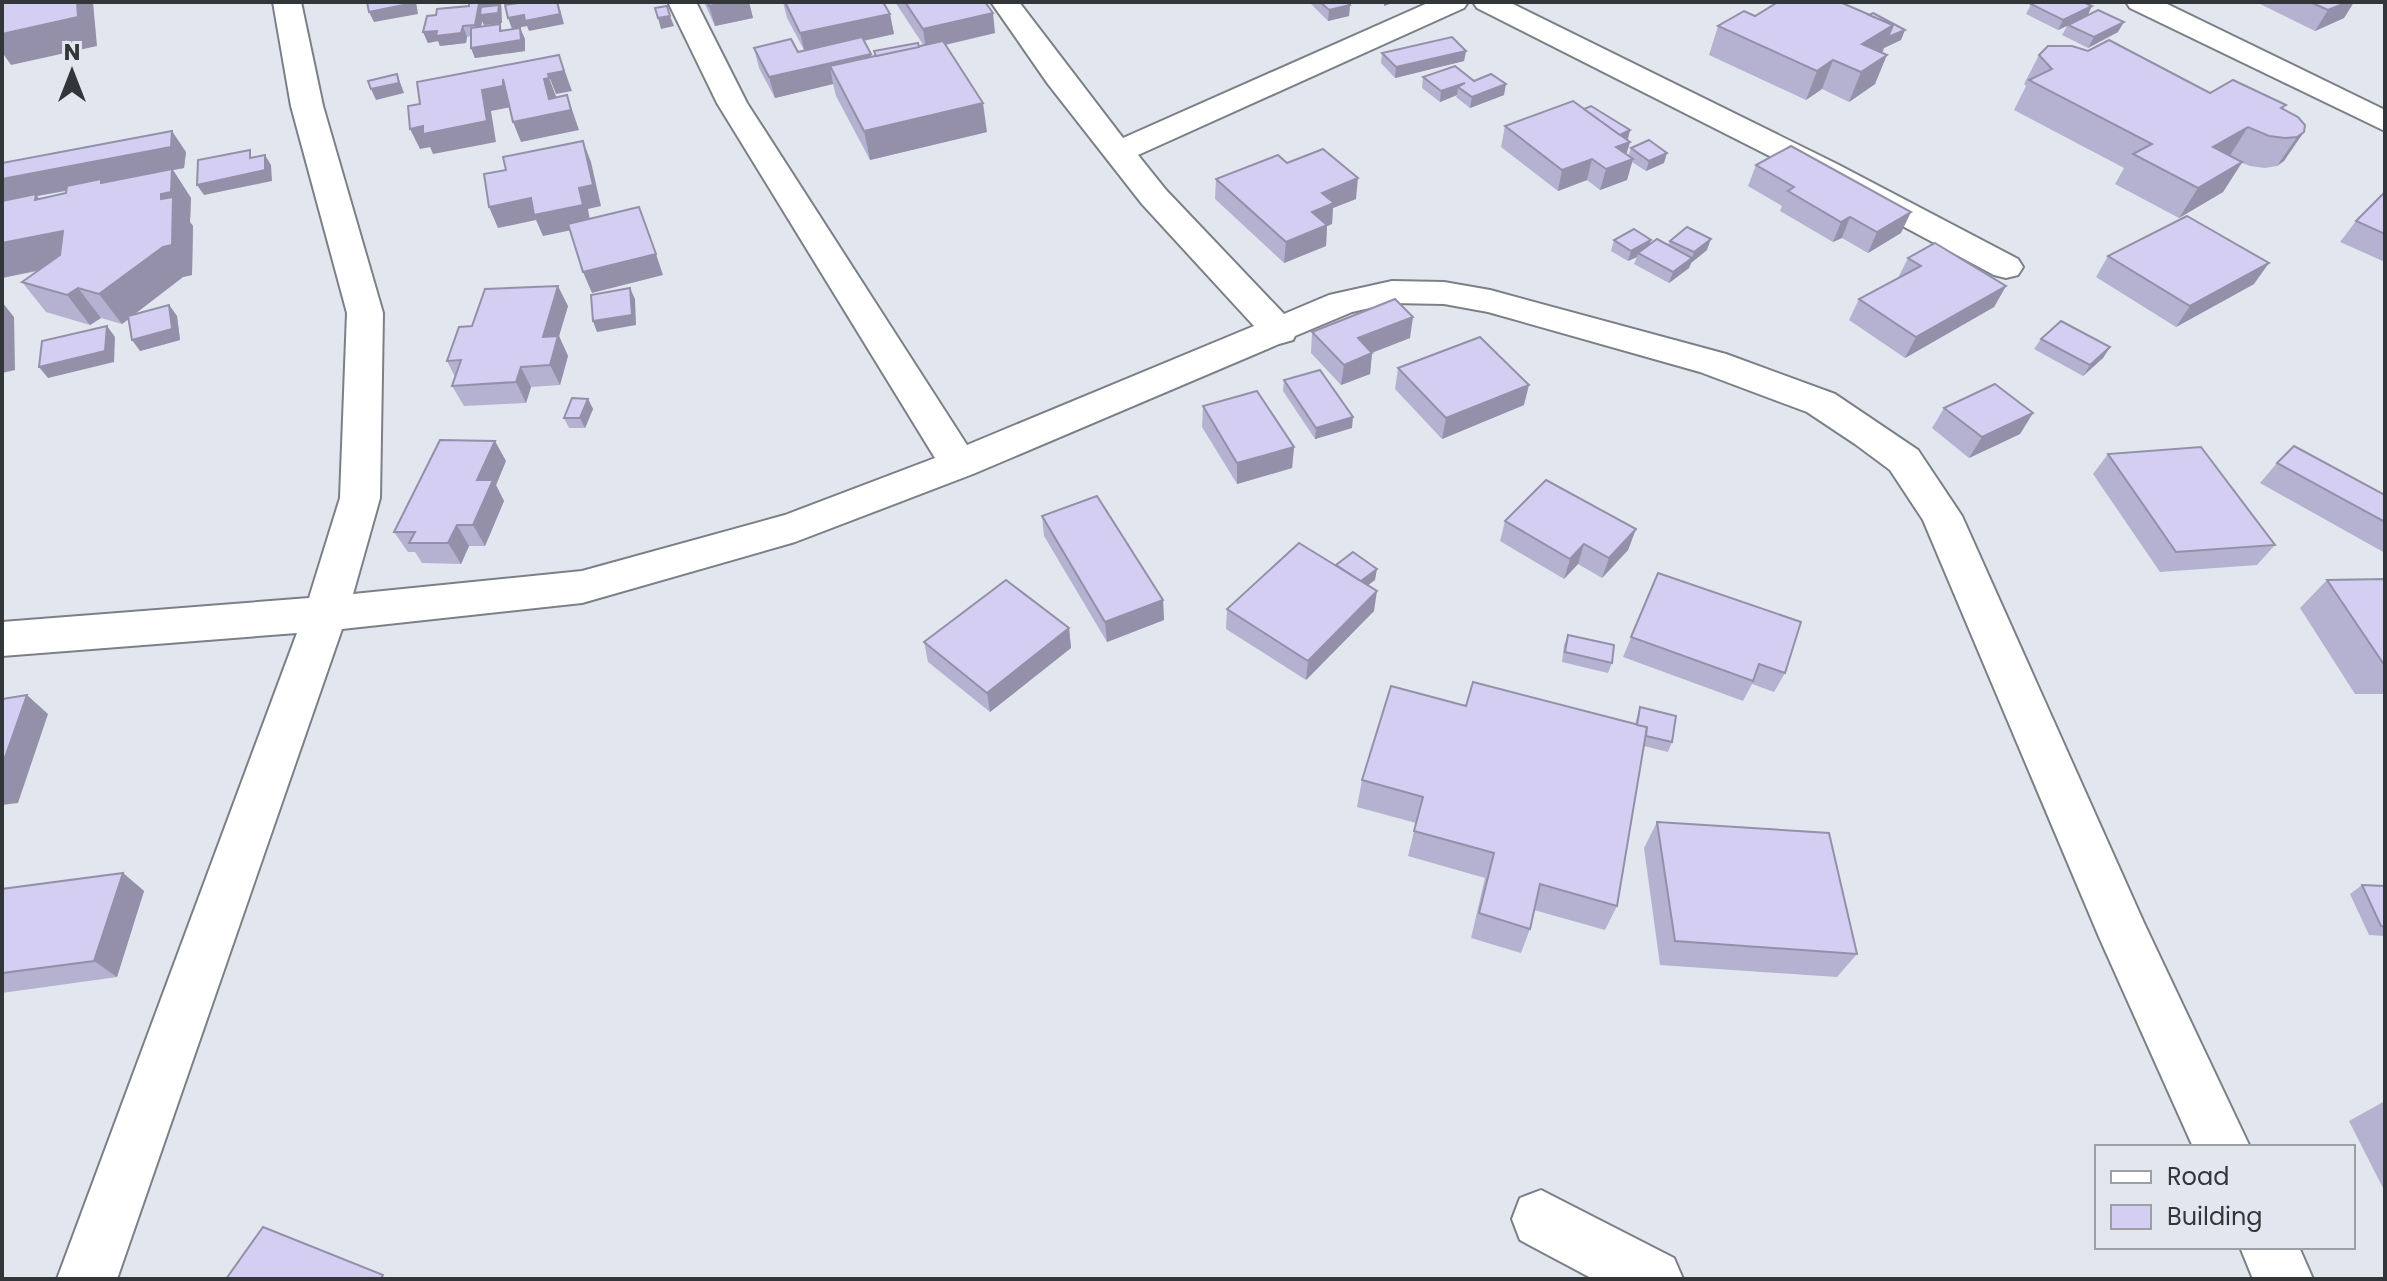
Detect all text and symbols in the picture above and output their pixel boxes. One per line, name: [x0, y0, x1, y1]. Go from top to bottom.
north arrow: [32, 32, 112, 112]
text: N: [64, 37, 80, 68]
legend: [2095, 1145, 2355, 1249]
text: Road: [2167, 1160, 2229, 1193]
text: Building: [2167, 1200, 2263, 1233]

